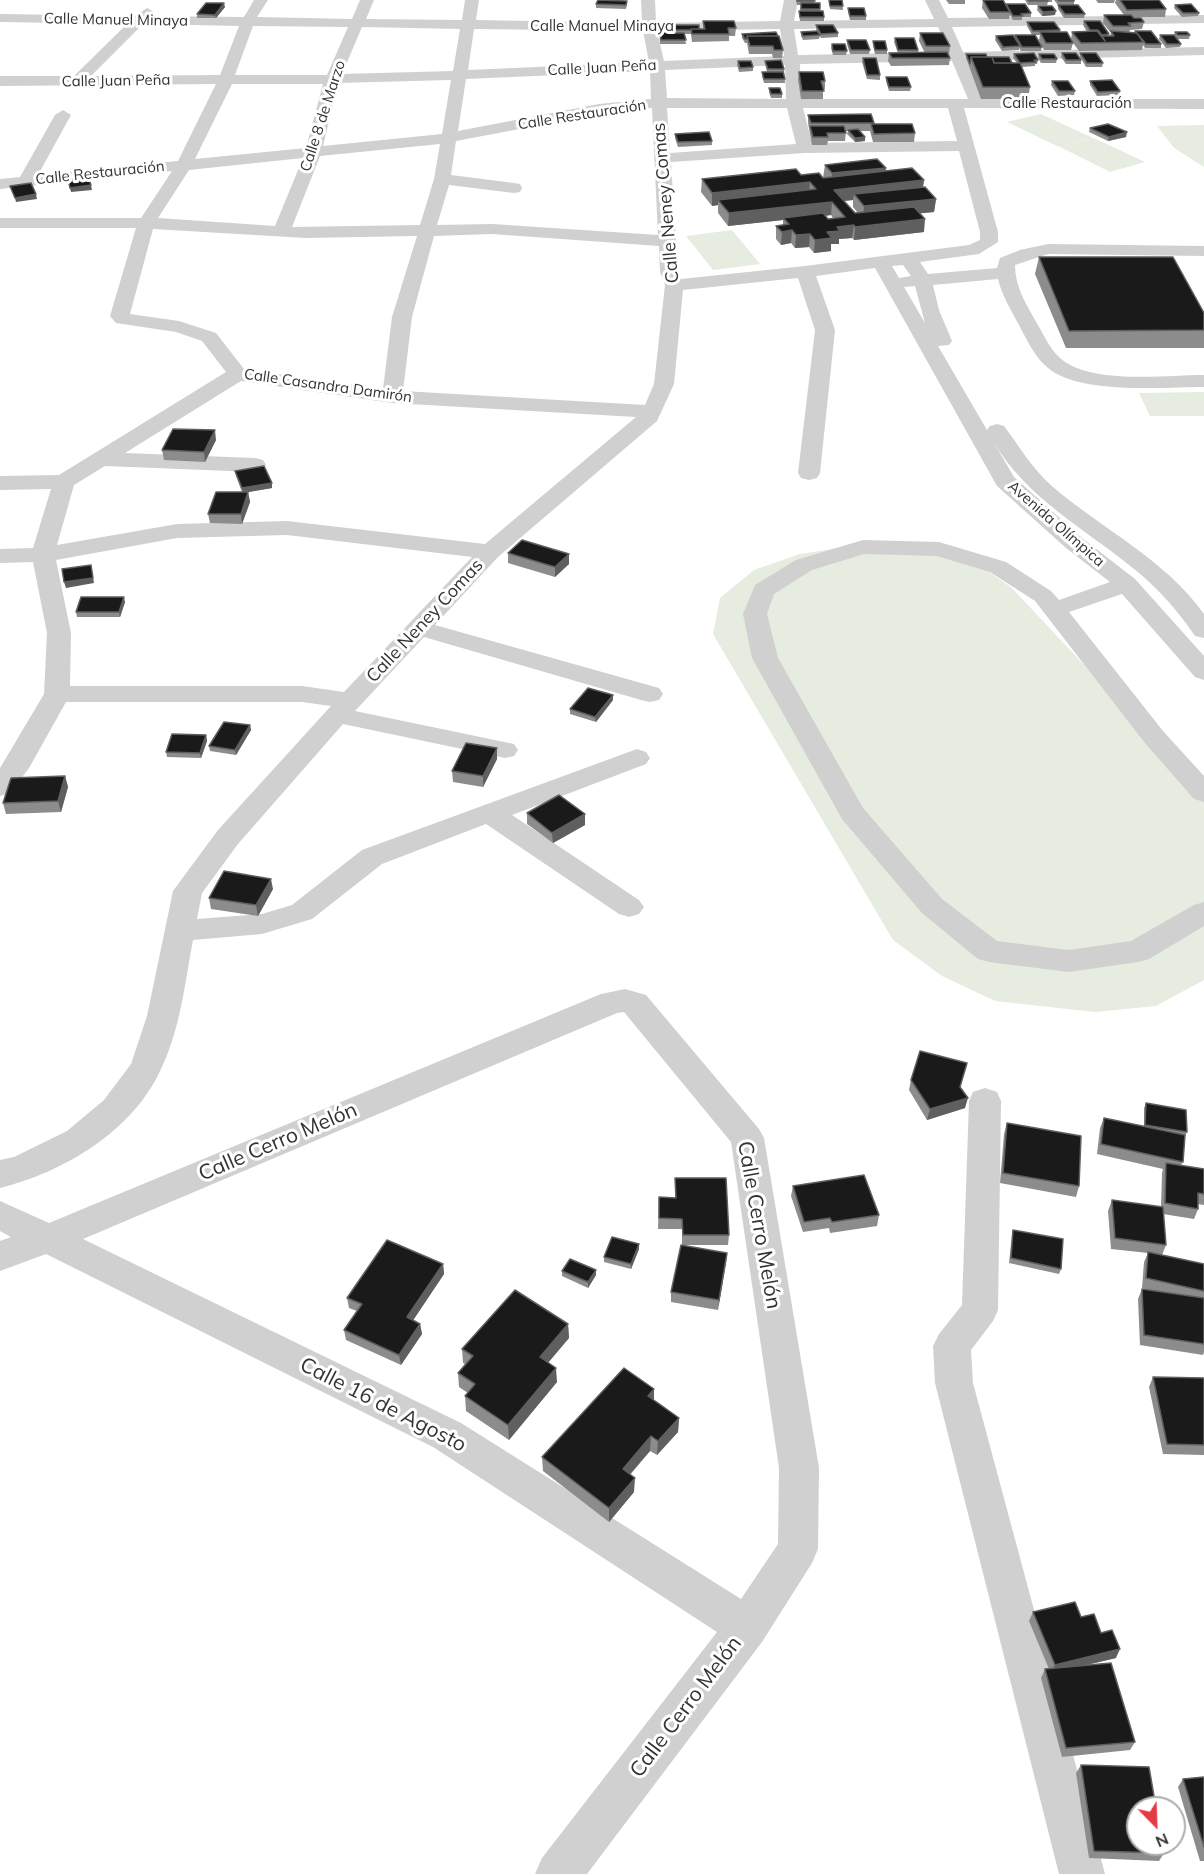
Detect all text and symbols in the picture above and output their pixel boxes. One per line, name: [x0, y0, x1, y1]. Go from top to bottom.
street label: Calle Manuel Minaya: [44, 10, 188, 30]
street label: Calle Manuel Minaya: [530, 17, 674, 35]
street label: Calle Juan Peña: [547, 56, 657, 80]
street label: Calle 8 de Marzo: [297, 58, 349, 174]
street label: Calle Juan Peña: [61, 71, 171, 91]
street label: Calle Restauración: [1002, 94, 1132, 112]
street label: Calle Restauración: [517, 96, 647, 134]
street label: Calle Neney Comas: [648, 122, 684, 284]
street label: Calle Restauración: [35, 157, 165, 189]
street label: Calle Casandra Damirón: [243, 365, 413, 407]
street label: Avenida Olímpica: [1004, 477, 1108, 571]
street label: Calle Neney Comas: [362, 555, 488, 687]
street label: Calle Cerro Melón: [195, 1097, 361, 1187]
street label: Calle Cerro Melón: [732, 1139, 786, 1311]
street label: Calle 16 de Agosto: [296, 1352, 470, 1458]
street label: Calle Cerro Melón: [625, 1632, 747, 1782]
north arrow: [1126, 1796, 1186, 1856]
text: N: [1153, 1829, 1172, 1852]

